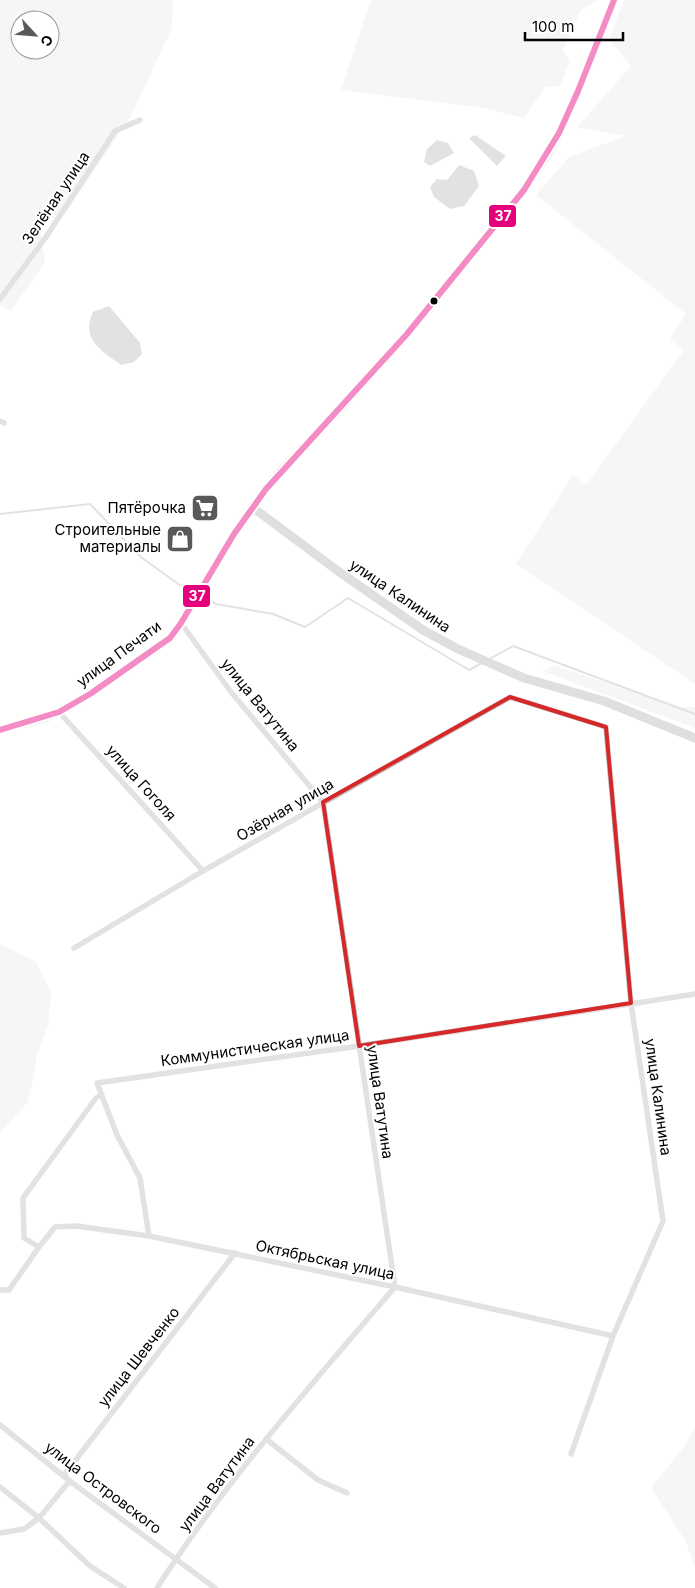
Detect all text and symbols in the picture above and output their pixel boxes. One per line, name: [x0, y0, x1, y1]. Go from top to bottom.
north arrow: [10, 10, 60, 60]
scale bar: [525, 10, 622, 42]
text: 100 m: [532, 17, 574, 36]
text: С: [37, 33, 57, 49]
street label: Зелёная улица: [18, 148, 94, 248]
line badge: 37: [488, 204, 517, 228]
text: 37: [494, 207, 512, 224]
unlabelled marker: [429, 296, 439, 306]
supermarket icon: Пятёрочка: [190, 493, 220, 523]
place label: Пятёрочка: [108, 498, 186, 517]
place label: Строительные материалы: [55, 520, 161, 556]
shop icon: Строительные материалы: [165, 524, 195, 554]
street label: улица Калинина: [346, 555, 454, 636]
line badge: 37: [182, 584, 211, 608]
text: 37: [188, 587, 206, 604]
street label: улица Печати: [73, 616, 165, 691]
street label: улица Ватутина: [217, 654, 304, 755]
street label: улица Гоголя: [102, 741, 180, 825]
street label: Озёрная улица: [233, 774, 337, 845]
street label: Коммунистическая улица: [159, 1025, 350, 1070]
street label: улица Калинина: [641, 1037, 676, 1157]
street label: улица Ватутина: [363, 1044, 398, 1160]
street label: Октябрьская улица: [254, 1235, 396, 1284]
street label: улица Шевченко: [94, 1303, 183, 1410]
street label: улица Ватутина: [175, 1432, 259, 1535]
street label: улица Островского: [41, 1437, 165, 1538]

